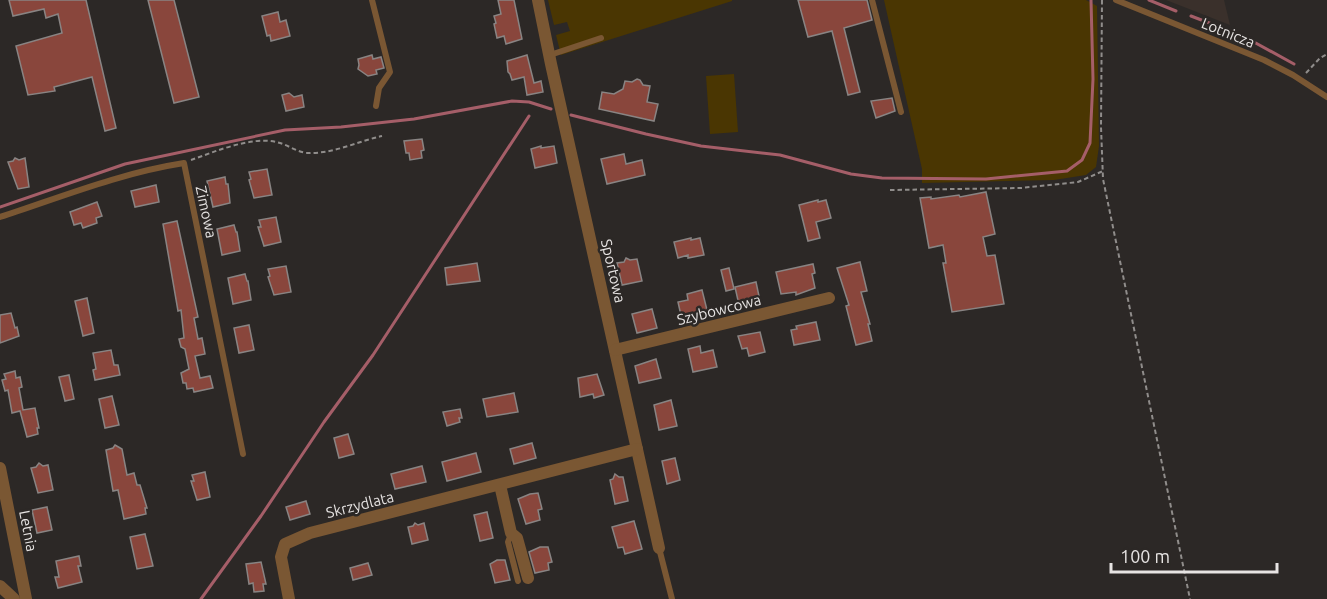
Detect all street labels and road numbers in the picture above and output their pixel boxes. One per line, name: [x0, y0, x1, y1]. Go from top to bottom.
street label: Lotnicza: [1199, 14, 1257, 51]
street label: Zimowa: [193, 184, 220, 240]
street label: Sportowa: [598, 237, 629, 304]
street label: Szybowcowa: [675, 291, 763, 328]
street label: Skrzydlata: [324, 488, 396, 521]
street label: Letnia: [16, 509, 41, 553]

